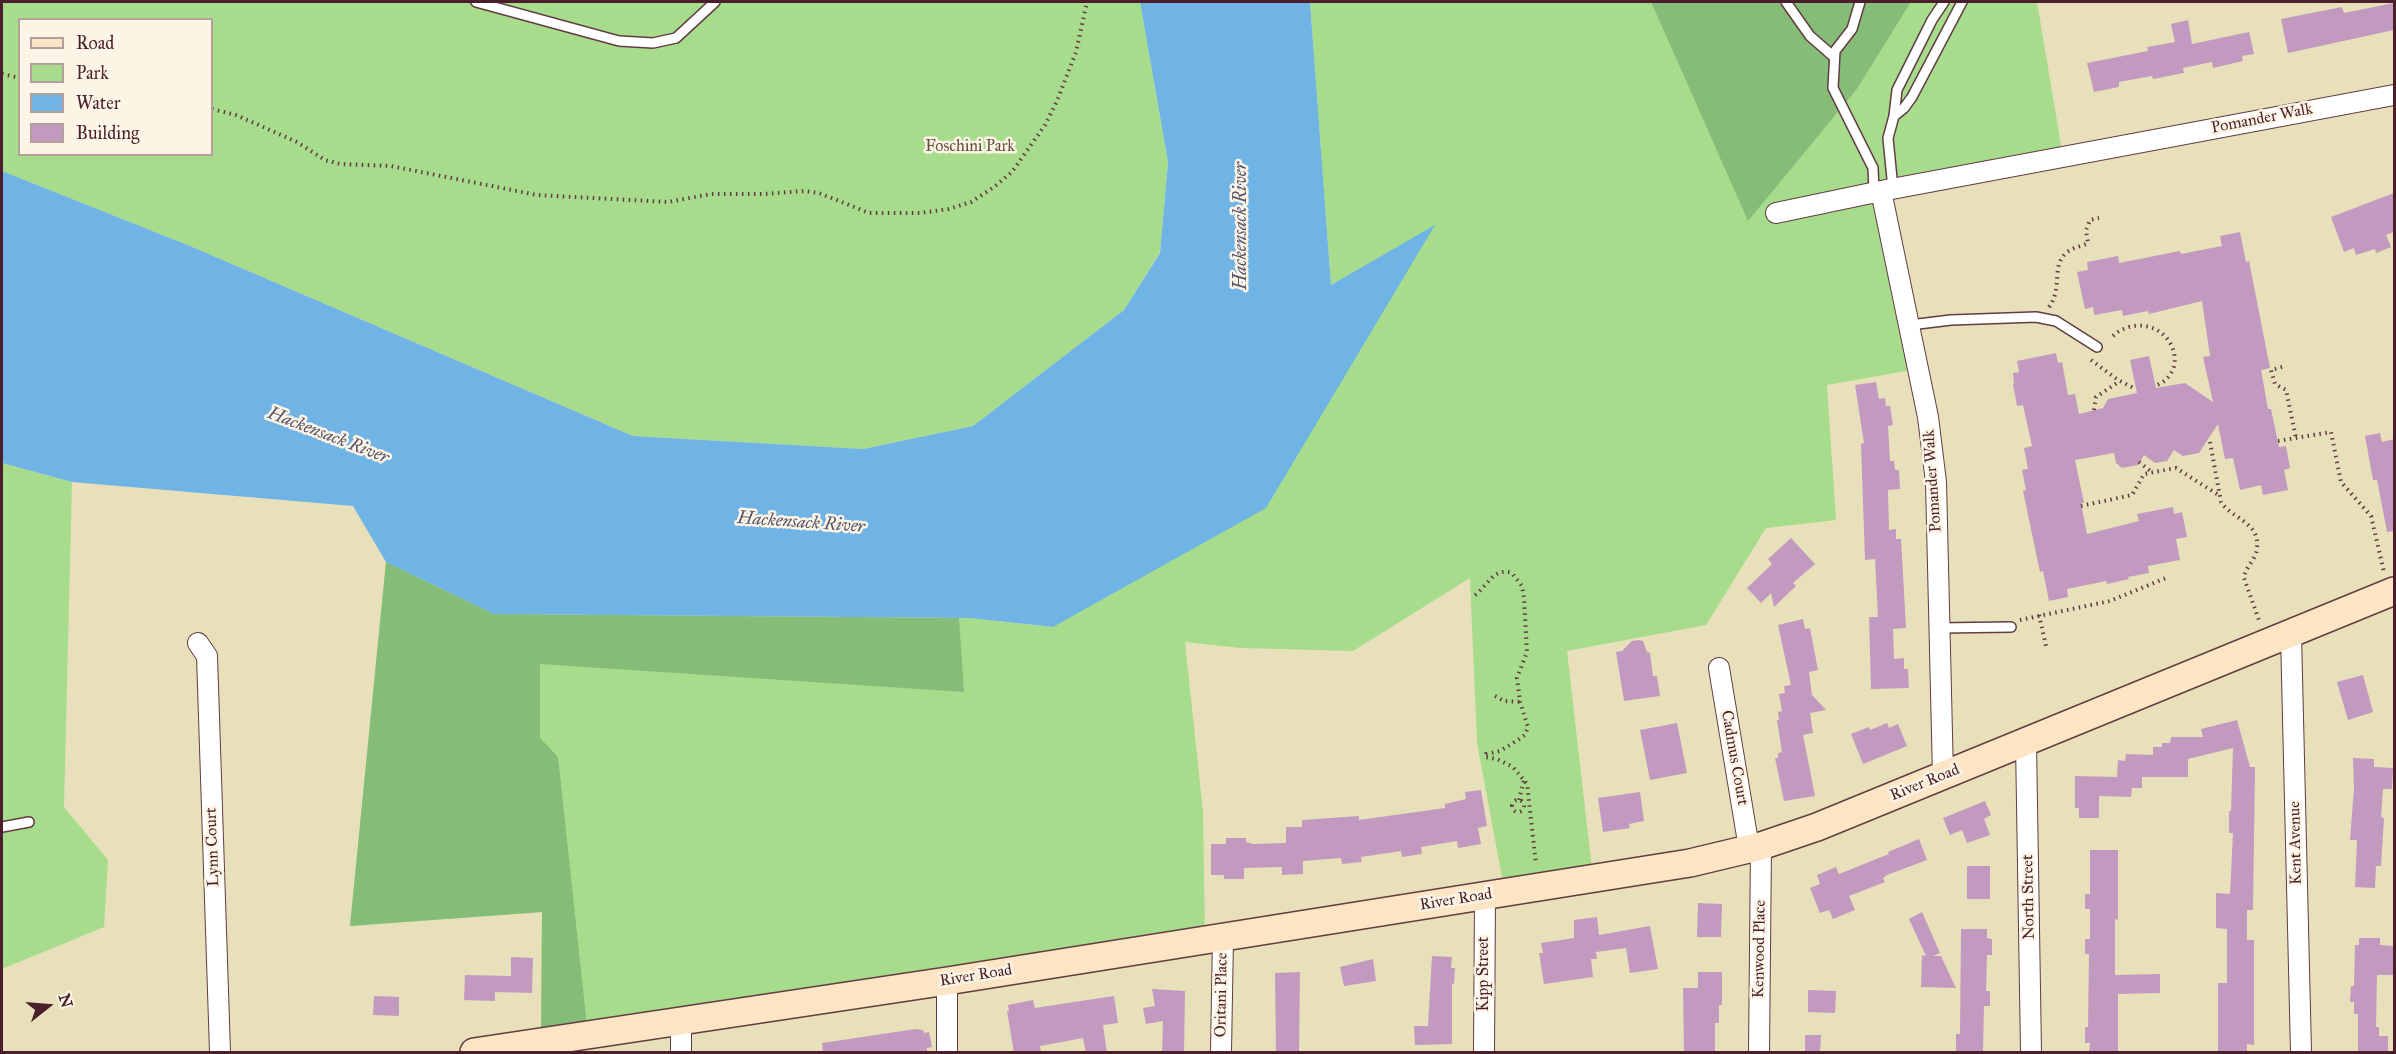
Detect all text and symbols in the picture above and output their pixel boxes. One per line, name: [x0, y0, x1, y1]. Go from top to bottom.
legend: [18, 18, 213, 156]
text: Road: [76, 32, 114, 54]
text: Park: [76, 62, 109, 84]
text: Water: [76, 92, 120, 114]
street label: Pomander Walk: [2210, 100, 2314, 138]
text: Building: [76, 122, 139, 144]
park label: Foschini Park: [925, 137, 1015, 157]
water label: Hackensack River: [1231, 162, 1253, 290]
water label: Hackensack River: [264, 403, 392, 469]
street label: Pomander Walk: [1920, 429, 1946, 533]
water label: Hackensack River: [736, 508, 866, 538]
street label: Cadmus Court: [1716, 709, 1752, 807]
street label: River Road: [1887, 760, 1963, 806]
street label: Kent Avenue: [2286, 801, 2306, 885]
street label: Lynn Court: [202, 807, 224, 887]
street label: North Street: [2019, 854, 2039, 940]
street label: River Road: [1418, 885, 1494, 915]
street label: Kenwood Place: [1750, 900, 1770, 998]
street label: Kipp Street: [1474, 937, 1494, 1011]
street label: Oritani Place: [1212, 952, 1232, 1038]
street label: River Road: [938, 961, 1014, 991]
north arrow: [18, 976, 78, 1036]
text: N: [55, 991, 77, 1010]

